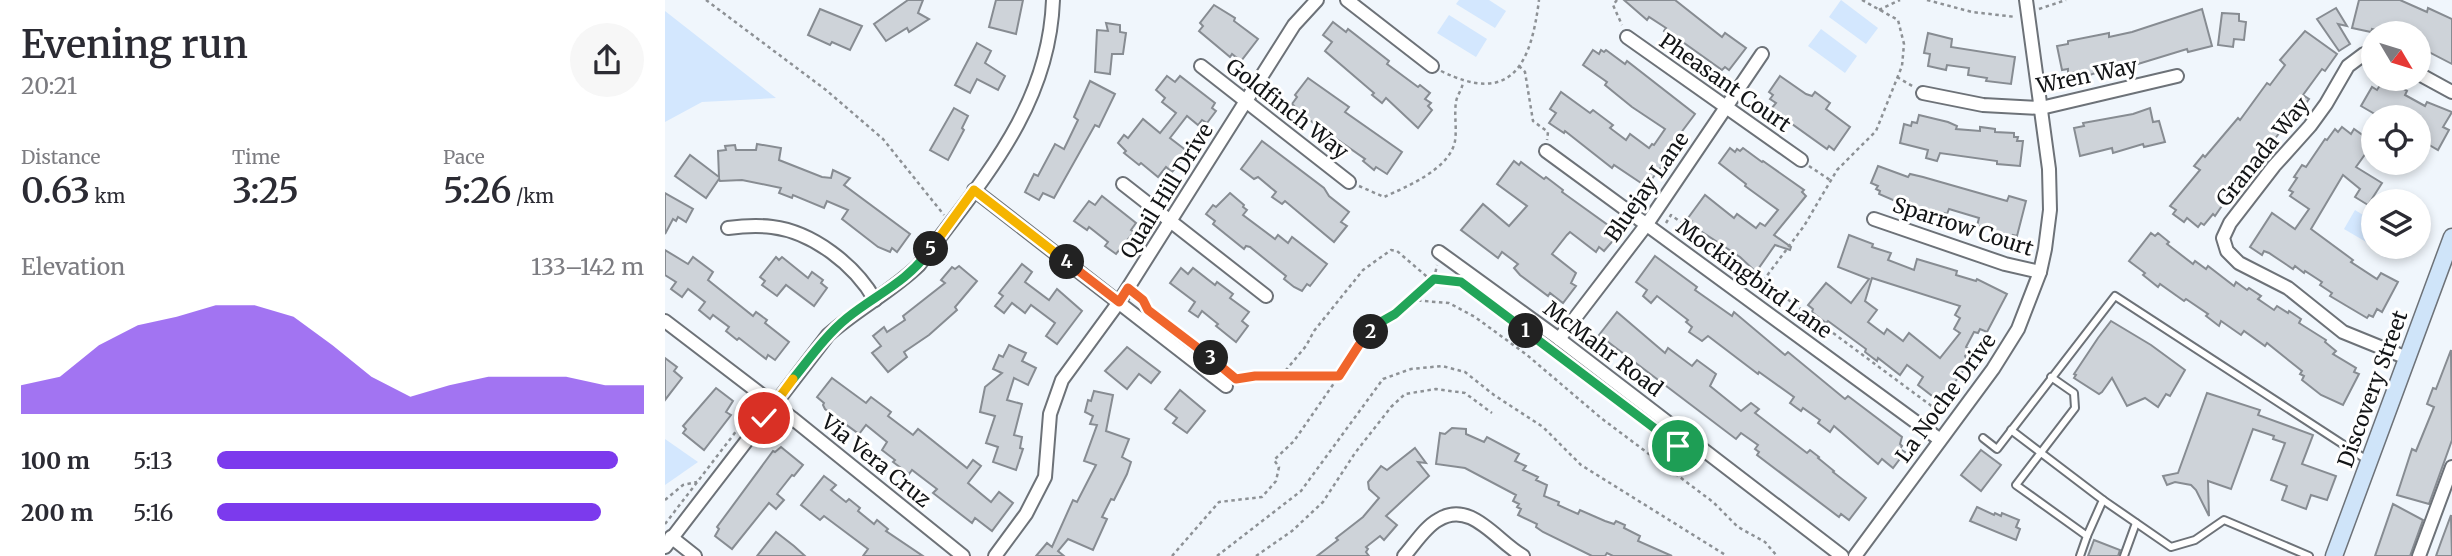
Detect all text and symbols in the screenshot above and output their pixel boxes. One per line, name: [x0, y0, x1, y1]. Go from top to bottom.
text: Evening run: [21, 21, 248, 68]
north arrow: [2361, 21, 2431, 91]
map controls: [2361, 21, 2431, 259]
button: share: [570, 23, 644, 97]
street label: Pheasant Court: [1654, 27, 1796, 138]
street label: Goldfinch Way: [1221, 52, 1355, 165]
street label: Wren Way: [2033, 52, 2140, 100]
text: 20:21: [21, 71, 77, 100]
street label: Granada Way: [2210, 91, 2315, 212]
button: locate: [2361, 105, 2431, 175]
street label: Quail Hill Drive: [1114, 118, 1219, 263]
street label: Bluejay Lane: [1599, 126, 1694, 247]
text: Distance: [21, 145, 100, 169]
text: Time: [232, 145, 280, 169]
text: Pace: [443, 145, 485, 169]
text: 0.63: [21, 169, 90, 213]
text: 3:25: [232, 169, 299, 213]
text: 5:26: [443, 169, 511, 213]
text: km: [90, 184, 125, 208]
text: /km: [511, 184, 554, 208]
button: layers: [2361, 189, 2431, 259]
street label: Sparrow Court: [1889, 191, 2037, 262]
street label: Mockingbird Lane: [1671, 213, 1837, 344]
pin: 5: [913, 232, 949, 266]
text: 5: [925, 236, 936, 260]
pin: 4: [1049, 244, 1085, 280]
text: 4: [1060, 249, 1073, 273]
text: Elevation: [21, 252, 125, 281]
text: 133–142 m: [531, 252, 644, 281]
street label: McMahr Road: [1538, 295, 1669, 402]
street label: Discovery Street: [2332, 307, 2413, 471]
pin: 2: [1353, 314, 1389, 350]
pin: 1: [1509, 314, 1543, 348]
text: 1: [1521, 318, 1530, 342]
text: 2: [1365, 319, 1376, 343]
street label: La Noche Drive: [1890, 328, 2002, 468]
pin: 3: [1193, 340, 1229, 376]
text: 3: [1205, 345, 1216, 369]
pin: [734, 388, 794, 448]
icon: check: [745, 399, 783, 437]
street label: Via Vera Cruz: [815, 407, 937, 513]
pin: [1648, 416, 1708, 476]
icon: arrive: [1659, 427, 1697, 465]
text: 100 m: [21, 446, 90, 475]
text: 5:13: [133, 446, 173, 475]
text: 200 m: [21, 498, 93, 527]
text: 5:16: [133, 498, 173, 527]

